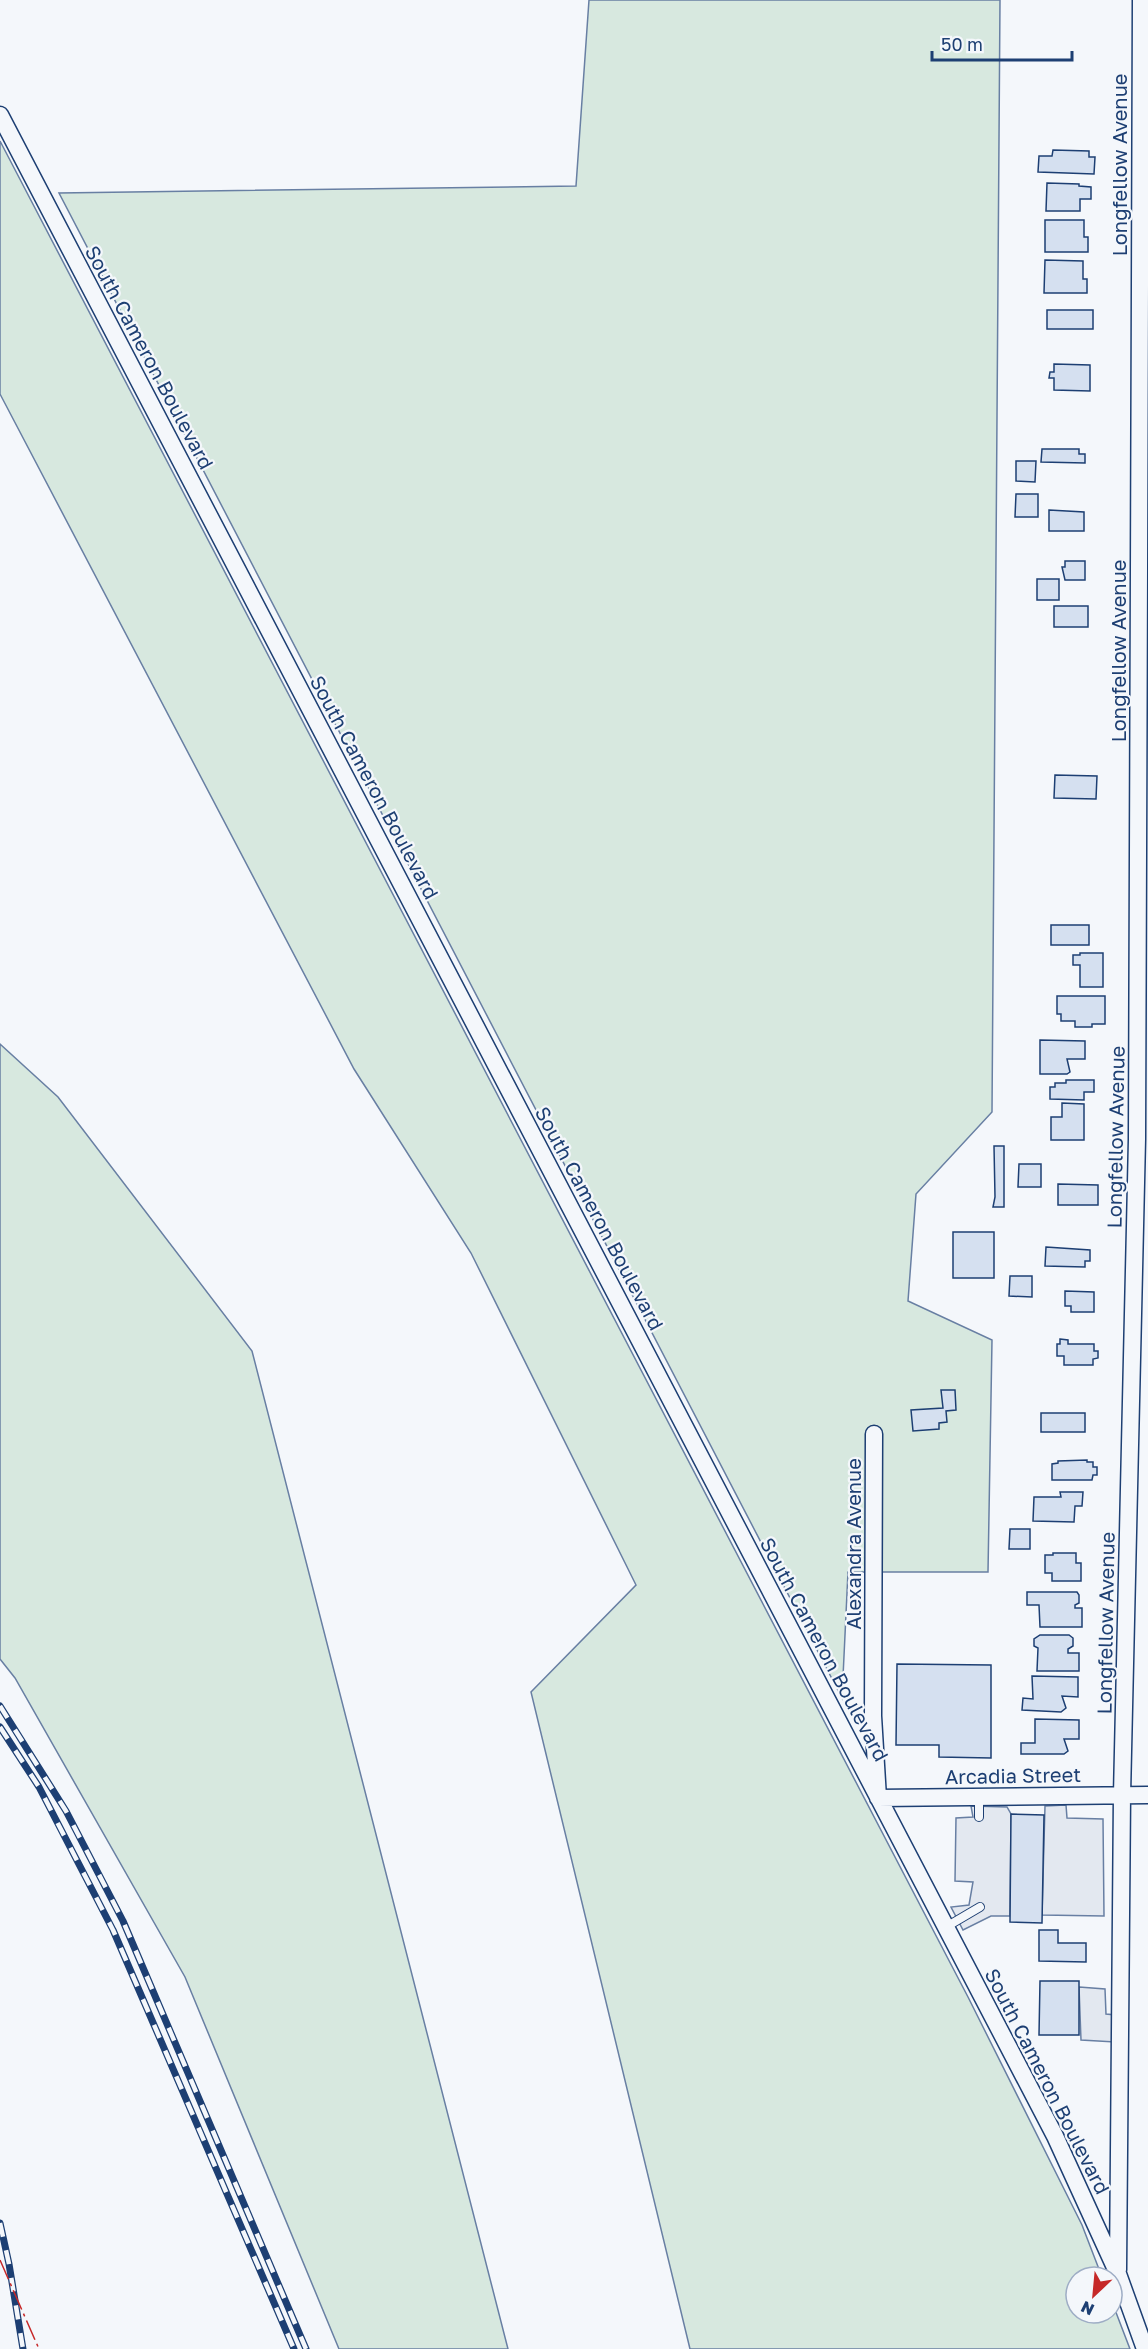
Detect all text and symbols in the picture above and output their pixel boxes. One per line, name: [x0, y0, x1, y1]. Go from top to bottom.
scale bar: [932, 24, 1072, 62]
text: 50 m: [941, 33, 983, 55]
street label: Longfellow Avenue: [1107, 74, 1131, 256]
street label: South Cameron Boulevard: [81, 241, 219, 473]
street label: Longfellow Avenue: [1106, 560, 1130, 742]
street label: South Cameron Boulevard: [306, 671, 444, 903]
street label: Longfellow Avenue: [1101, 1045, 1129, 1229]
street label: South Cameron Boulevard: [531, 1102, 669, 1334]
street label: Alexandra Avenue: [841, 1458, 865, 1630]
street label: Longfellow Avenue: [1091, 1531, 1119, 1715]
street label: South Cameron Boulevard: [756, 1533, 894, 1765]
street label: Arcadia Street: [945, 1762, 1081, 1788]
street label: South Cameron Boulevard: [981, 1964, 1115, 2198]
north arrow: [1064, 2265, 1124, 2325]
text: N: [1078, 2297, 1097, 2320]

